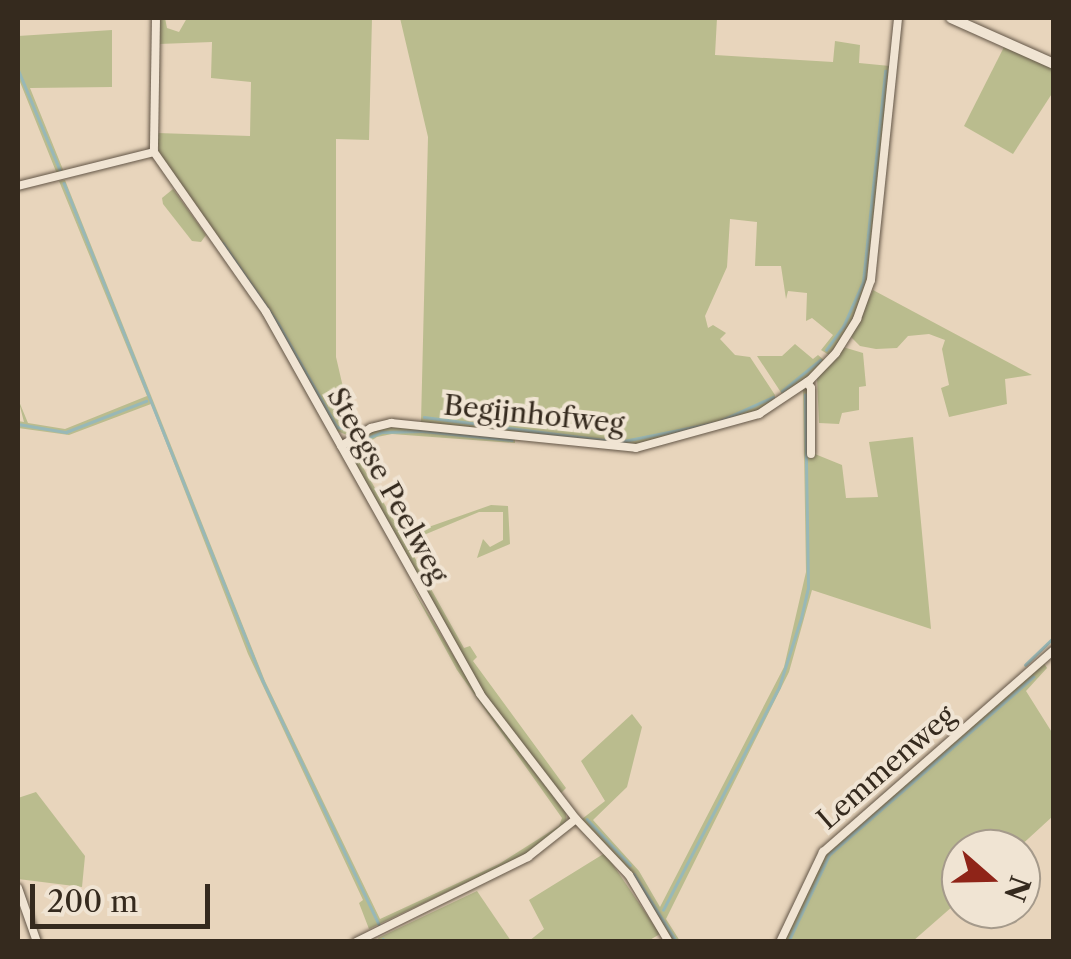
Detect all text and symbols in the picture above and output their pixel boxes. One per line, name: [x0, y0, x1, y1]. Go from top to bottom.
street label: Steegse Peelweg: [320, 381, 456, 589]
street label: Begijnhofweg: [442, 388, 626, 440]
street label: Lemmenweg: [810, 698, 962, 836]
north arrow: [941, 829, 1041, 929]
scale bar: [35, 864, 215, 926]
text: N: [997, 871, 1037, 906]
text: 200 m: [47, 883, 138, 920]

